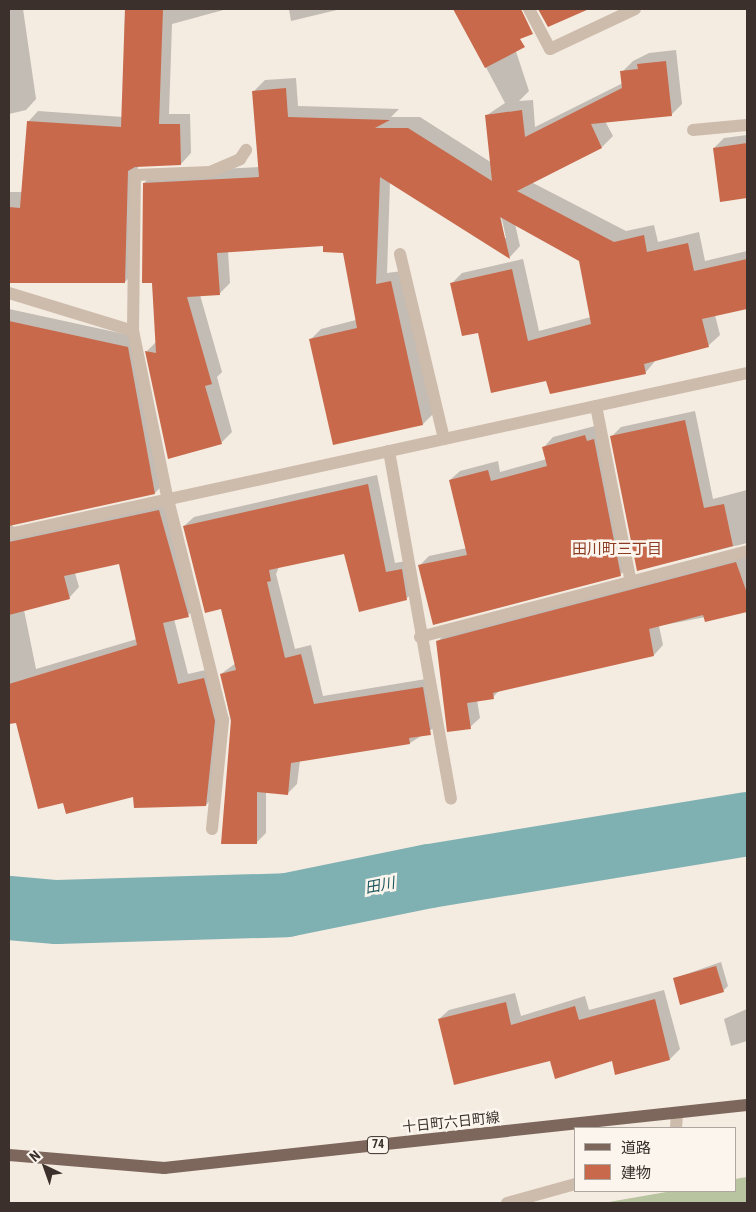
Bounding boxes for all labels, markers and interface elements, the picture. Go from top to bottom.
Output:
district label: 田川町三丁目 [572,541,662,559]
water label: 田川 [364,874,396,898]
street label: 十日町六日町線 [401,1109,501,1135]
legend [574,1127,736,1192]
road number: 74 [367,1136,389,1154]
text: 道路 [621,1139,651,1157]
north arrow [20,1142,70,1192]
text: N [26,1147,43,1165]
text: 建物 [621,1164,651,1182]

